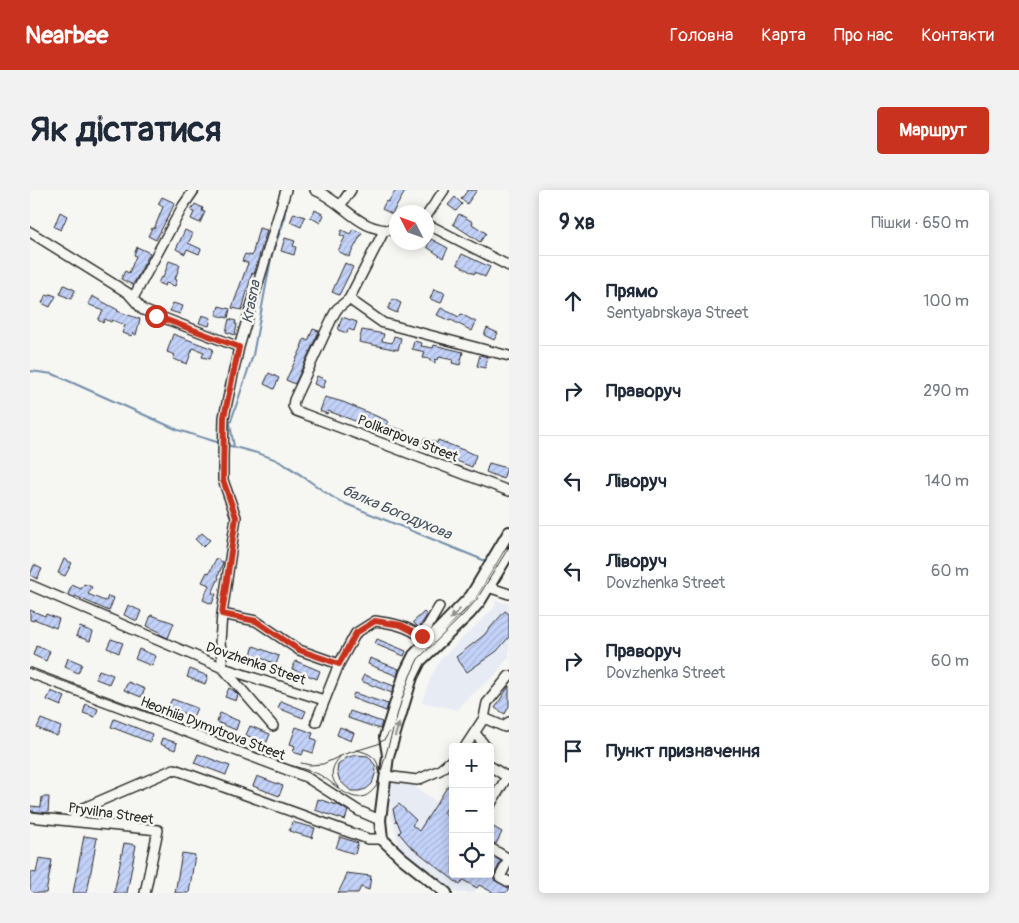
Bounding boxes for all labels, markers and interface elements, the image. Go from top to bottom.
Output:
text: Nearbee [25,21,108,50]
text: Головна [670,24,733,47]
text: Карта [761,24,806,47]
text: Про нас [834,24,893,47]
text: Контакти [921,24,994,47]
button: Маршрут [877,107,989,154]
text: Як дістатися [30,108,221,152]
north arrow [389,205,434,250]
text: 9 хв [559,209,595,236]
text: Пішки · 650 m [871,213,969,233]
water label: Krasna [238,278,265,325]
text: Прямо [606,279,658,303]
icon: ahead [559,287,587,315]
text: 100 m [923,291,969,311]
text: Sentyabrskaya Street [606,303,748,323]
route start [145,305,168,328]
icon: right [559,377,587,405]
text: Праворуч [606,379,681,403]
text: 290 m [923,381,969,401]
street label: Polikarpova Street [355,411,461,466]
icon: left [559,467,587,495]
text: Ліворуч [606,469,667,493]
text: 140 m [925,471,969,491]
water label: балка Богодухова [339,481,455,544]
text: Ліворуч [606,549,667,573]
icon: left [559,557,587,585]
text: 60 m [931,561,969,581]
text: Dovzhenka Street [606,573,725,593]
one-way arrow [449,608,461,620]
route end [411,625,434,648]
street label: Dovzhenka Street [204,638,308,689]
text: Праворуч [606,639,681,663]
icon: right [559,647,587,675]
text: 60 m [931,651,969,671]
text: Dovzhenka Street [606,663,725,683]
street label: Heorhiia Dymytrova Street [138,693,288,764]
one-way arrow [393,723,401,738]
icon: arrive [559,737,587,765]
text: Пункт призначення [606,739,760,763]
map controls [449,743,494,878]
button: + [449,743,494,788]
button: − [449,788,494,833]
street label: Pryvilna Street [67,799,155,828]
button: locate [449,833,494,878]

